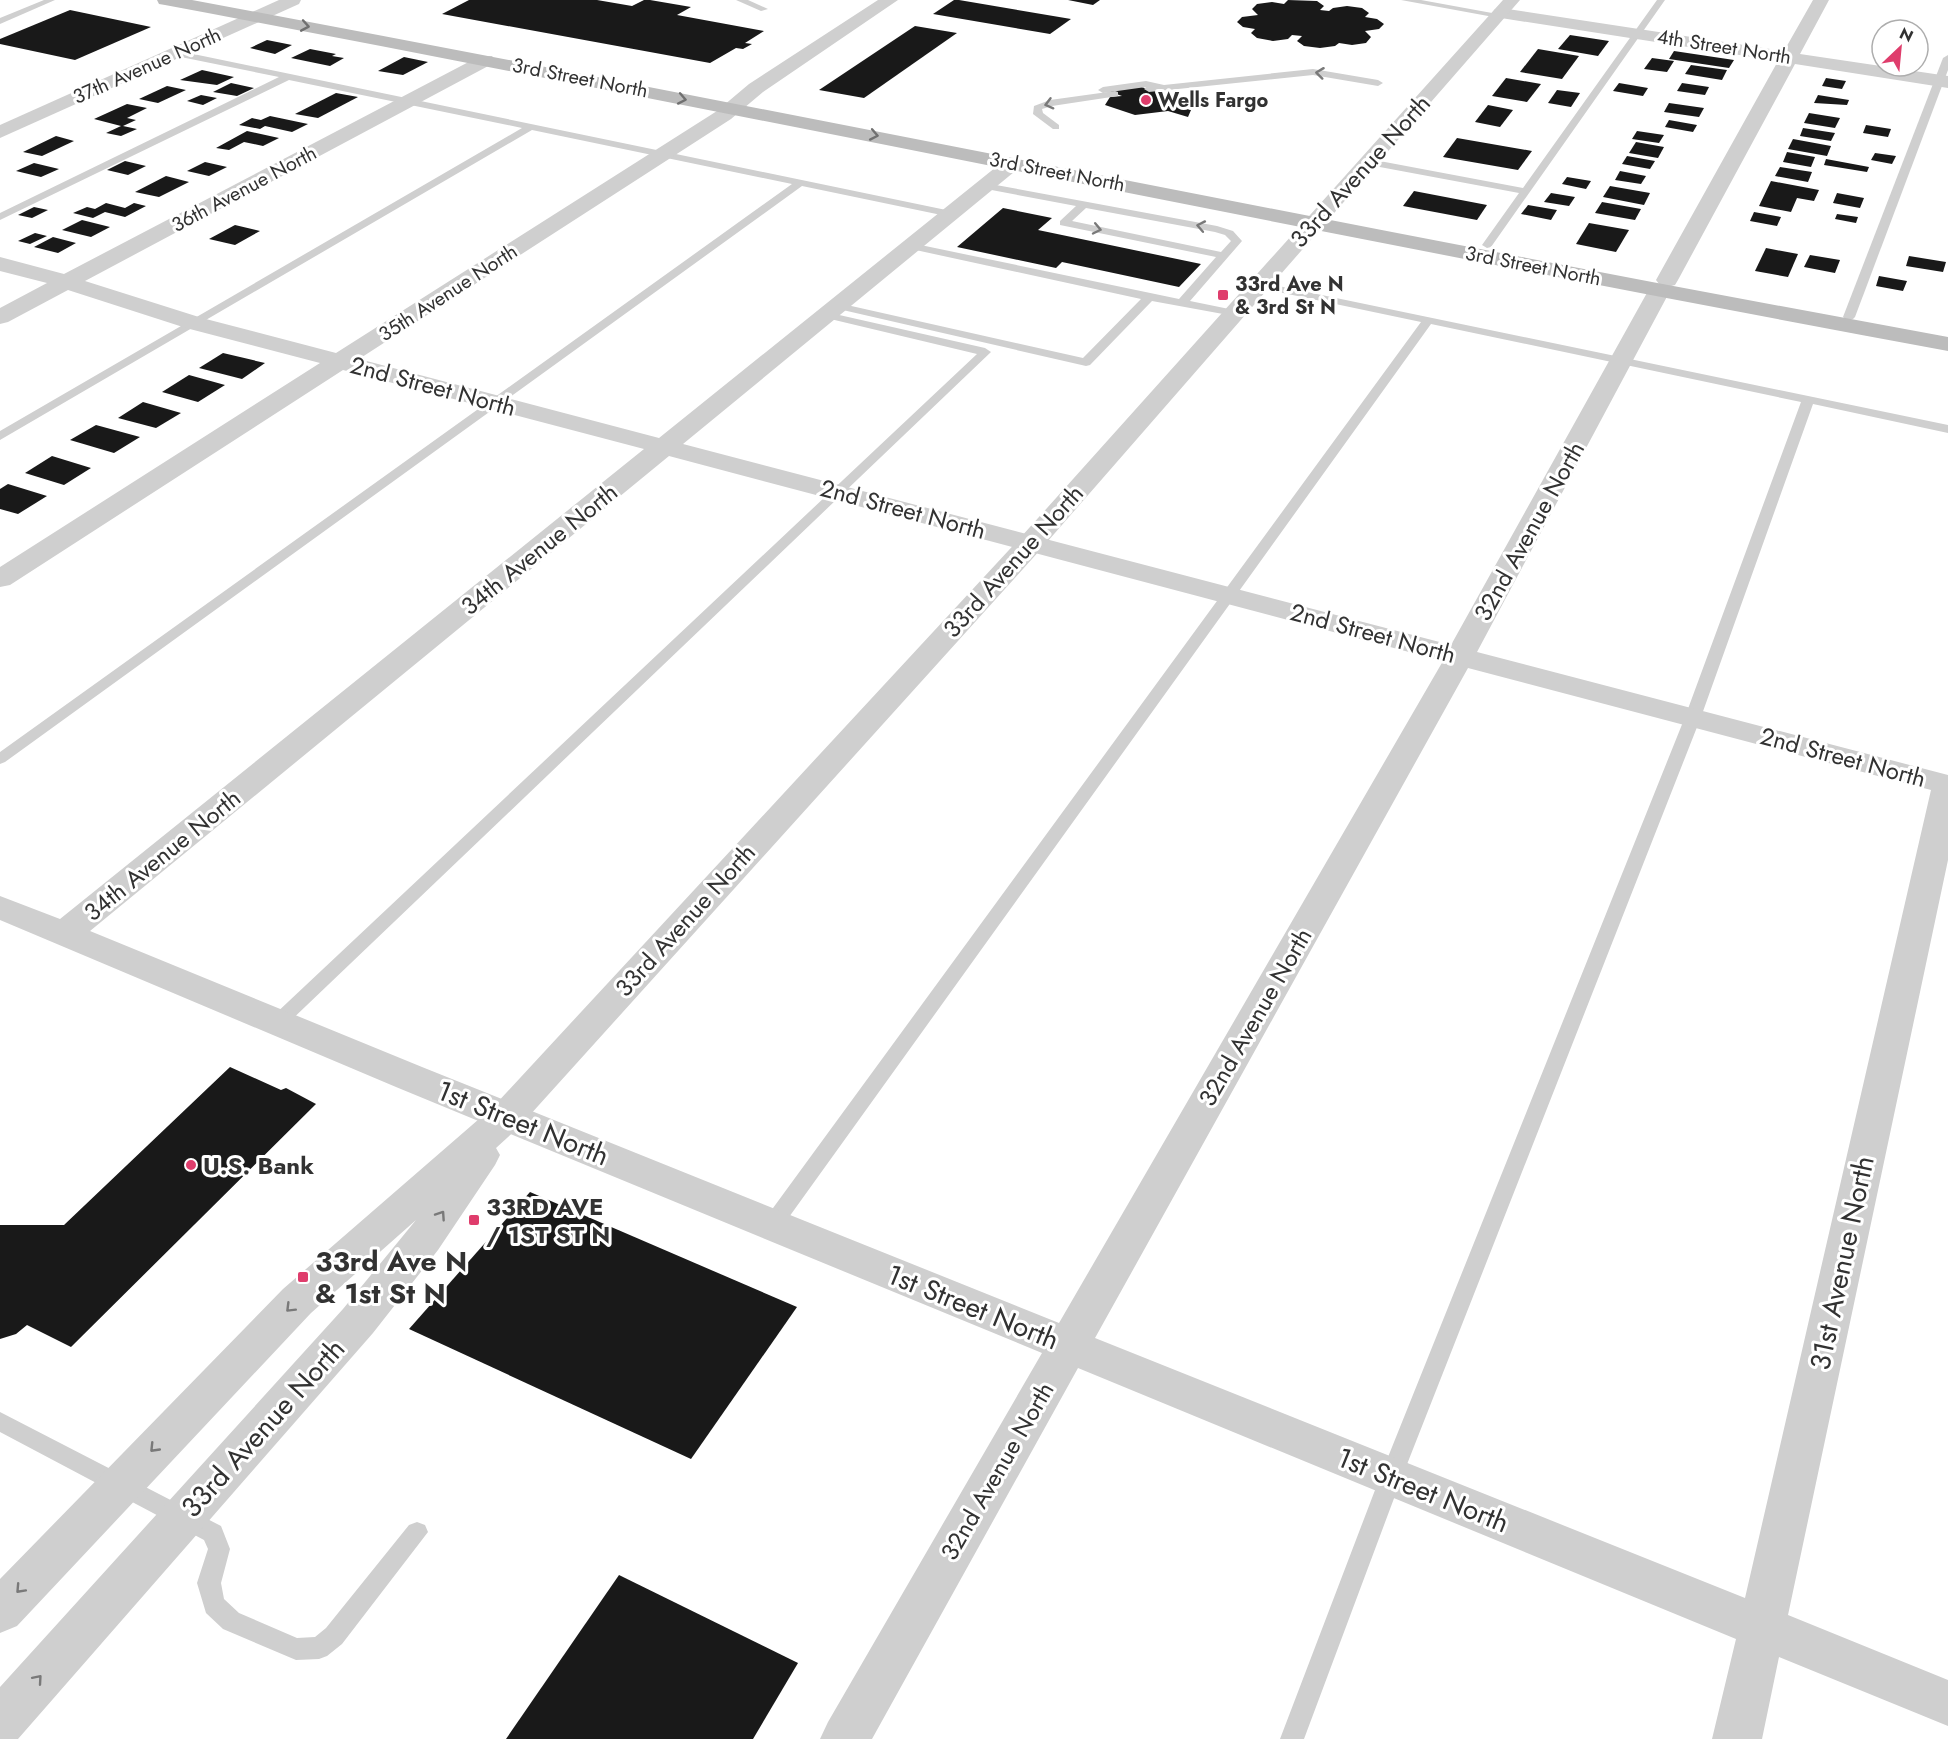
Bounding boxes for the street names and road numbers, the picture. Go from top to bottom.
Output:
street label: 37th Avenue North [68,20,226,112]
street label: 4th Street North [1655,22,1793,72]
street label: 3rd Street North [510,51,650,105]
street label: 33rd Avenue North [1282,87,1438,255]
street label: 36th Avenue North [166,138,322,240]
street label: 3rd Street North [987,145,1127,199]
street label: 35th Avenue North [373,237,523,349]
street label: 3rd Street North [1463,239,1603,293]
street label: 2nd Street North [346,347,520,425]
street label: 32nd Avenue North [1465,435,1593,627]
street label: 2nd Street North [816,470,990,548]
street label: 34th Avenue North [453,475,625,623]
street label: 33rd Avenue North [935,477,1091,645]
street label: 2nd Street North [1286,594,1460,672]
street label: 2nd Street North [1756,718,1930,796]
street label: 34th Avenue North [76,781,248,929]
street label: 33rd Avenue North [607,836,763,1004]
street label: 32nd Avenue North [1190,921,1320,1113]
street label: 1st Street North [431,1070,615,1176]
street label: 31st Avenue North [1799,1152,1885,1374]
street label: 1st Street North [881,1254,1065,1360]
street label: 33rd Avenue North [171,1329,355,1527]
street label: 32nd Avenue North [932,1375,1062,1567]
street label: 1st Street North [1331,1437,1515,1543]

